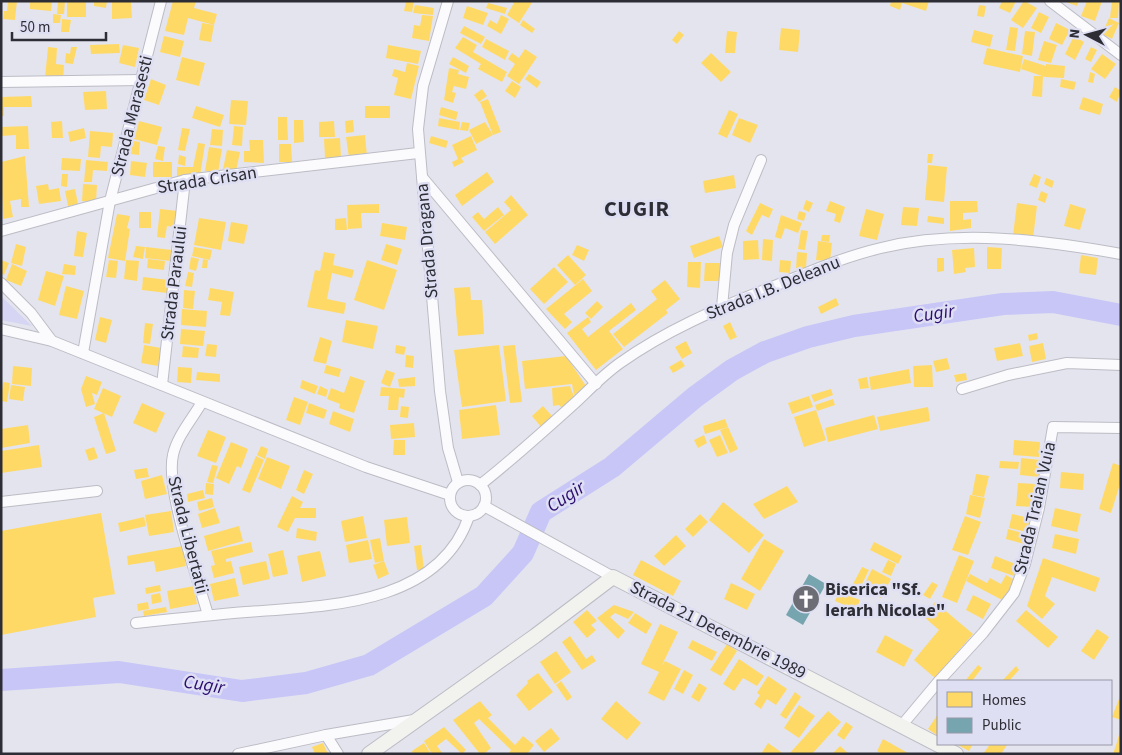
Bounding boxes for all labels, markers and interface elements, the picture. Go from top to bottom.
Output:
scale bar [12,10,106,42]
north arrow [1062,10,1112,60]
text: 50 m [20,17,50,38]
text: N [1065,28,1085,39]
street label: Strada Marasesti [105,53,159,179]
street label: Strada Crisan [156,160,258,200]
street label: Strada Dragana [410,182,444,300]
district label: CUGIR [604,193,670,225]
street label: Strada Paraului [155,224,193,342]
street label: Strada I.B. Deleanu [702,250,844,326]
water label: Cugir [912,298,958,330]
street label: Strada Traian Vuia [1008,439,1062,577]
street label: Strada Libertatii [161,473,215,597]
water label: Cugir [541,474,592,520]
street label: Strada 21 Decembrie 1989 [625,575,811,685]
place label: Biserica "Sf. Ierarh Nicolae" [825,577,945,623]
church icon: Biserica "Sf. Ierarh Nicolae" [791,584,821,614]
water label: Cugir [182,668,228,702]
legend [937,680,1112,745]
text: Homes [982,690,1026,711]
text: Public [982,715,1021,736]

